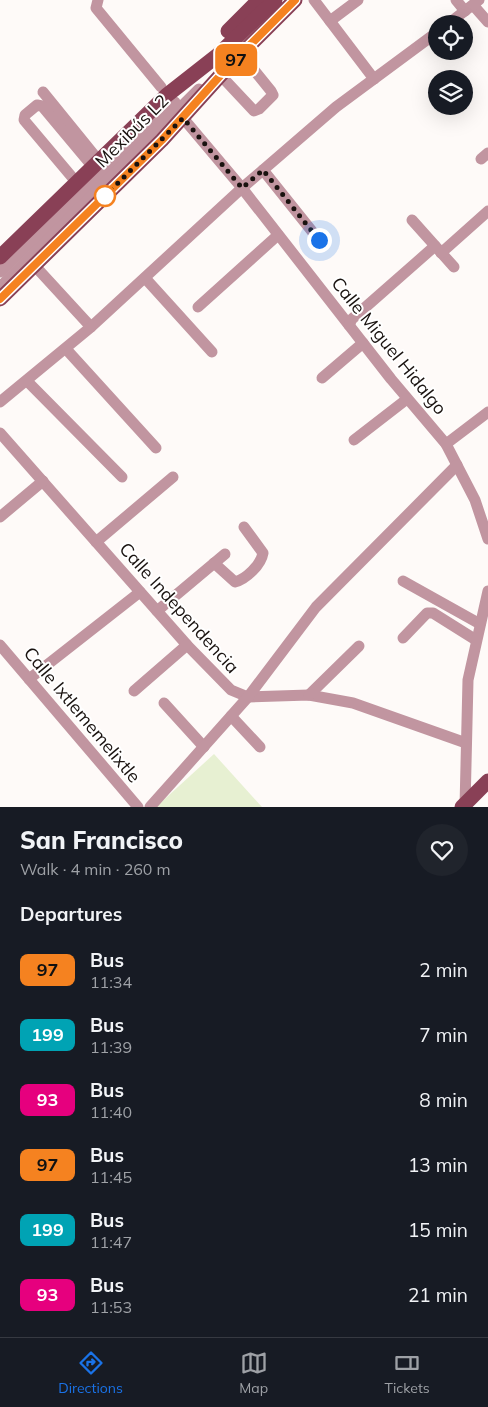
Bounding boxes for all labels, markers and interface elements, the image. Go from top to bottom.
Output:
map controls [428,15,473,115]
button: locate [428,15,473,60]
line badge: 97 [214,44,258,76]
text: 97 [225,48,247,71]
button: layers [428,70,473,115]
street label: Mexibús L2 [90,89,173,172]
unlabelled marker [94,185,116,207]
your location [307,228,332,253]
street label: Calle Miguel Hidalgo [327,272,452,419]
street label: Calle Independencia [115,538,244,678]
street label: Calle Ixtlememelixtle [19,642,146,787]
button: heart [416,824,468,876]
text: San Francisco [20,825,183,855]
text: Walk · 4 min · 260 m [20,859,171,879]
text: Departures [20,902,122,926]
text: Bus [90,948,124,972]
text: 97 [37,958,58,981]
text: 2 min [419,958,468,982]
text: 11:34 [90,972,132,992]
text: Bus [90,1013,124,1037]
text: 199 [31,1023,64,1046]
text: 7 min [419,1023,468,1047]
text: 11:39 [90,1037,132,1057]
text: Bus [90,1078,124,1102]
text: 93 [37,1088,58,1111]
text: 8 min [419,1088,468,1112]
text: 11:40 [90,1102,132,1122]
text: Bus [90,1143,124,1167]
text: 97 [37,1153,58,1176]
text: 13 min [408,1153,468,1177]
text: 11:45 [90,1167,132,1187]
text: Bus [90,1208,124,1232]
text: 199 [31,1218,64,1241]
text: 15 min [408,1218,468,1242]
text: 11:47 [90,1232,132,1252]
text: Bus [90,1273,124,1297]
text: 93 [37,1283,58,1306]
text: 21 min [408,1283,468,1307]
text: 11:53 [90,1297,132,1317]
tab: Directions [58,1349,123,1397]
tab: Map [239,1349,268,1397]
tab: Tickets [385,1349,430,1397]

